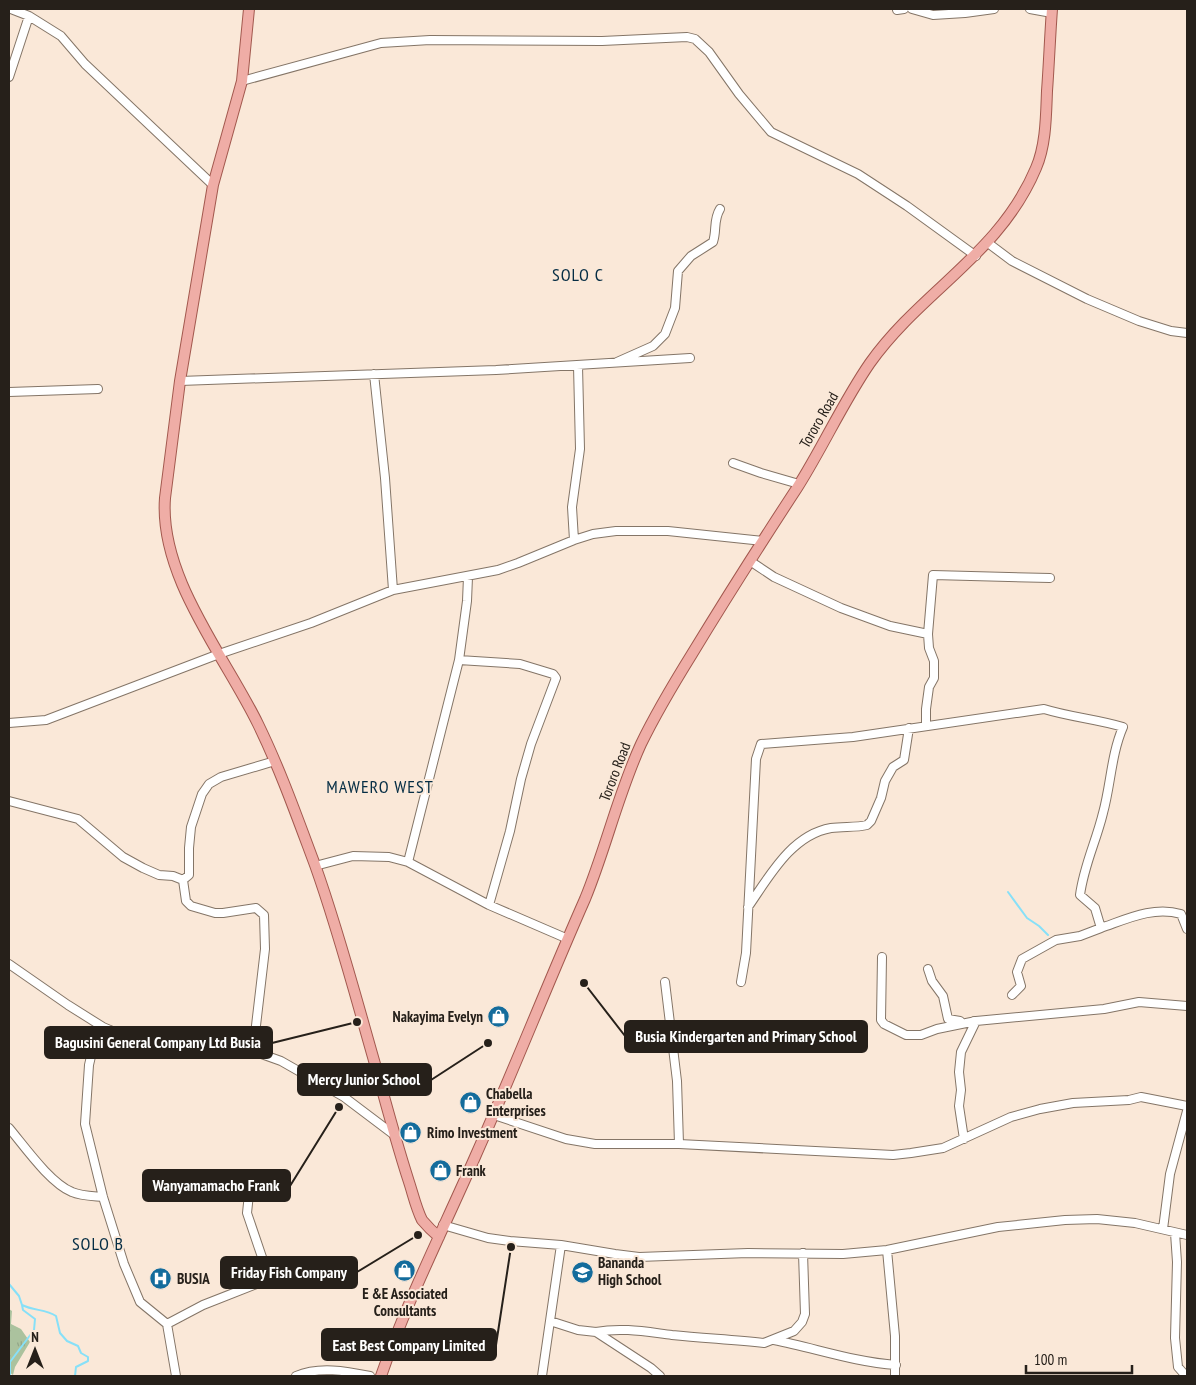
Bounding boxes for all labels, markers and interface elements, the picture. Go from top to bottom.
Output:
district label: SOLO C [552,263,604,286]
street label: Tororo Road [795,388,842,451]
street label: Tororo Road [595,740,634,804]
district label: MAWERO WEST [326,775,434,798]
shop icon: Nakayima Evelyn [487,1005,511,1029]
place label: Nakayima Evelyn [393,1007,483,1026]
callout: Busia Kindergarten and Primary School [625,1021,867,1052]
text: Busia Kindergarten and Primary School [635,1026,857,1046]
callout: Bagusini General Company Ltd Busia [45,1027,272,1058]
text: Bagusini General Company Ltd Busia [55,1032,261,1052]
callout: Mercy Junior School [298,1064,431,1095]
text: Mercy Junior School [308,1069,420,1089]
place label: Chabella Enterprises [486,1084,546,1120]
shop icon: Chabella Enterprises [458,1091,482,1115]
shop icon: Rimo Investment [399,1121,423,1145]
place label: Rimo Investment [427,1123,518,1142]
shop icon: Frank [428,1159,452,1183]
place label: Frank [456,1161,487,1180]
callout: Wanyamamacho Frank [143,1170,290,1201]
text: Wanyamamacho Frank [151,1175,280,1195]
district label: SOLO B [72,1232,124,1255]
place label: Bananda High School [598,1253,662,1289]
callout: Friday Fish Company [221,1257,357,1288]
shop icon: E &E Associated Consultants [393,1259,417,1283]
school or university icon: Bananda High School [570,1260,594,1284]
text: Friday Fish Company [231,1262,348,1282]
hospital icon: BUSIA [149,1267,173,1291]
place label: BUSIA [177,1269,210,1288]
place label: E &E Associated Consultants [362,1284,448,1320]
north arrow [10,1325,60,1375]
text: N [31,1328,39,1346]
callout: East Best Company Limited [322,1329,496,1360]
text: East Best Company Limited [333,1335,486,1355]
scale bar [1026,1342,1132,1374]
text: 100 m [1034,1350,1067,1369]

